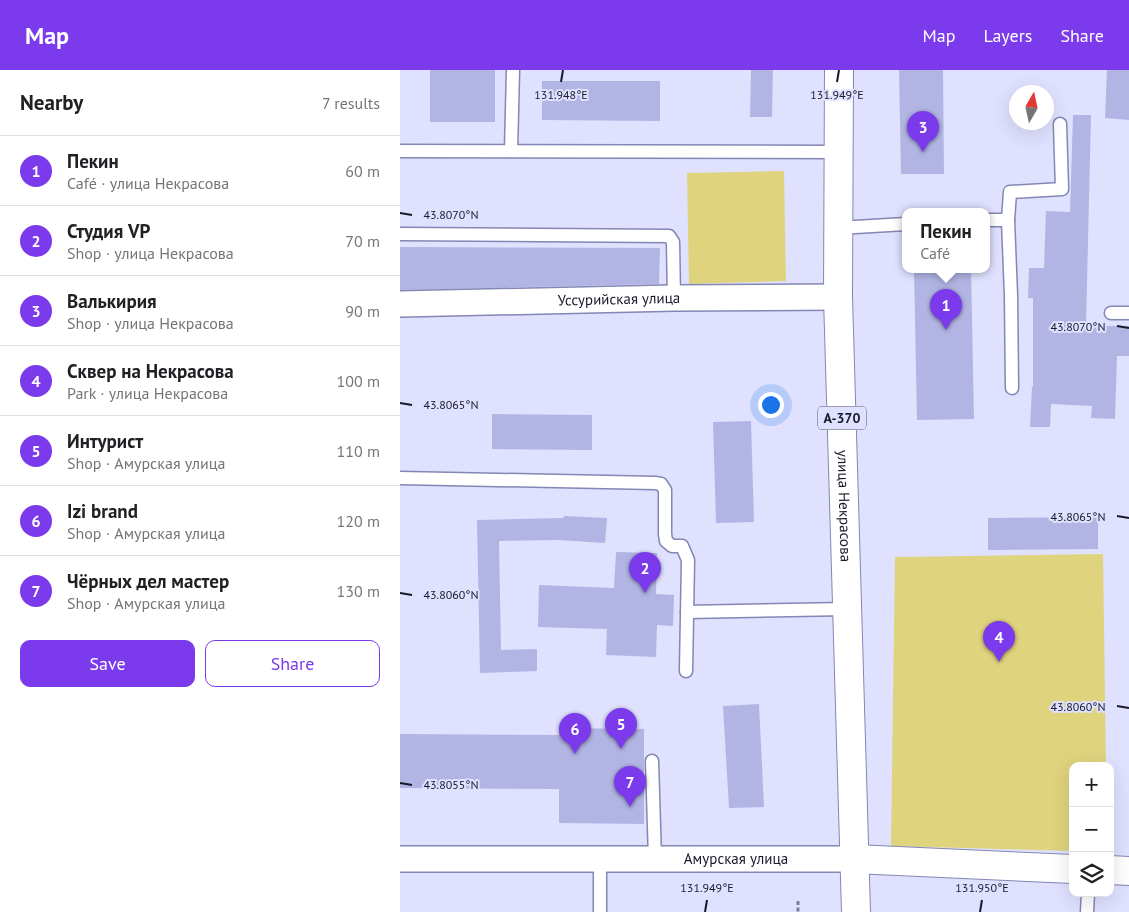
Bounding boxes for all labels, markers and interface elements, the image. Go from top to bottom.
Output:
text: Map [25,20,69,51]
text: Map [923,24,955,47]
text: Layers [983,24,1032,47]
text: Share [1060,24,1104,47]
north arrow [1009,85,1054,130]
text: 131.948°E [534,87,588,102]
text: 131.949°E [810,87,864,102]
text: Nearby [20,89,83,116]
text: 7 results [322,93,380,113]
pin: 3 [907,111,939,152]
text: Пекин [67,149,119,173]
text: 1 [31,161,41,181]
text: 60 m [345,161,380,181]
text: Café · улица Некрасова [67,173,229,193]
text: 43.8070°N [424,207,478,222]
popup [902,208,990,273]
text: Студия VP [67,219,150,243]
text: Пекин [920,219,972,243]
text: 2 [31,231,41,251]
text: 70 m [345,231,380,251]
text: Shop · улица Некрасова [67,243,234,263]
text: Café [920,243,950,263]
street label: Уссурийская улица [557,288,680,310]
text: Валькирия [67,289,157,313]
pin: 1 [930,289,962,330]
text: 3 [31,301,41,321]
text: 90 m [345,301,380,321]
text: Shop · улица Некрасова [67,313,234,333]
text: 43.8070°N [1051,319,1105,334]
text: Сквер на Некрасова [67,359,234,383]
text: 4 [31,371,41,391]
text: 100 m [337,371,380,391]
text: Park · улица Некрасова [67,383,228,403]
your location [758,392,784,418]
text: 43.8065°N [424,397,478,412]
road number: А-370 [818,406,866,429]
text: Интурист [67,429,143,453]
text: 5 [31,441,41,461]
text: 110 m [337,441,380,461]
street label: улица Некрасова [833,450,856,562]
text: Shop · Амурская улица [67,453,225,473]
text: Izi brand [67,499,138,523]
text: 43.8065°N [1051,509,1105,524]
text: 6 [31,511,41,531]
text: 120 m [337,511,380,531]
text: Shop · Амурская улица [67,523,225,543]
pin: 2 [629,552,661,593]
text: Чёрных дел мастер [67,569,229,593]
text: 7 [31,581,41,601]
text: 130 m [337,581,380,601]
text: 43.8060°N [424,587,478,602]
text: Shop · Амурская улица [67,593,225,613]
pin: 4 [983,621,1015,662]
button: Save [20,640,195,687]
button: Share [205,640,380,687]
text: 43.8060°N [1051,699,1105,714]
pin: 5 [605,708,637,749]
pin: 6 [559,713,591,754]
map controls [1069,762,1114,897]
button: + [1069,762,1114,807]
pin: 7 [614,766,646,807]
text: 43.8055°N [424,777,478,792]
button: − [1069,807,1114,852]
street label: Амурская улица [684,849,788,868]
button: layers [1069,852,1114,897]
text: 131.949°E [680,880,734,895]
text: 131.950°E [955,880,1009,895]

